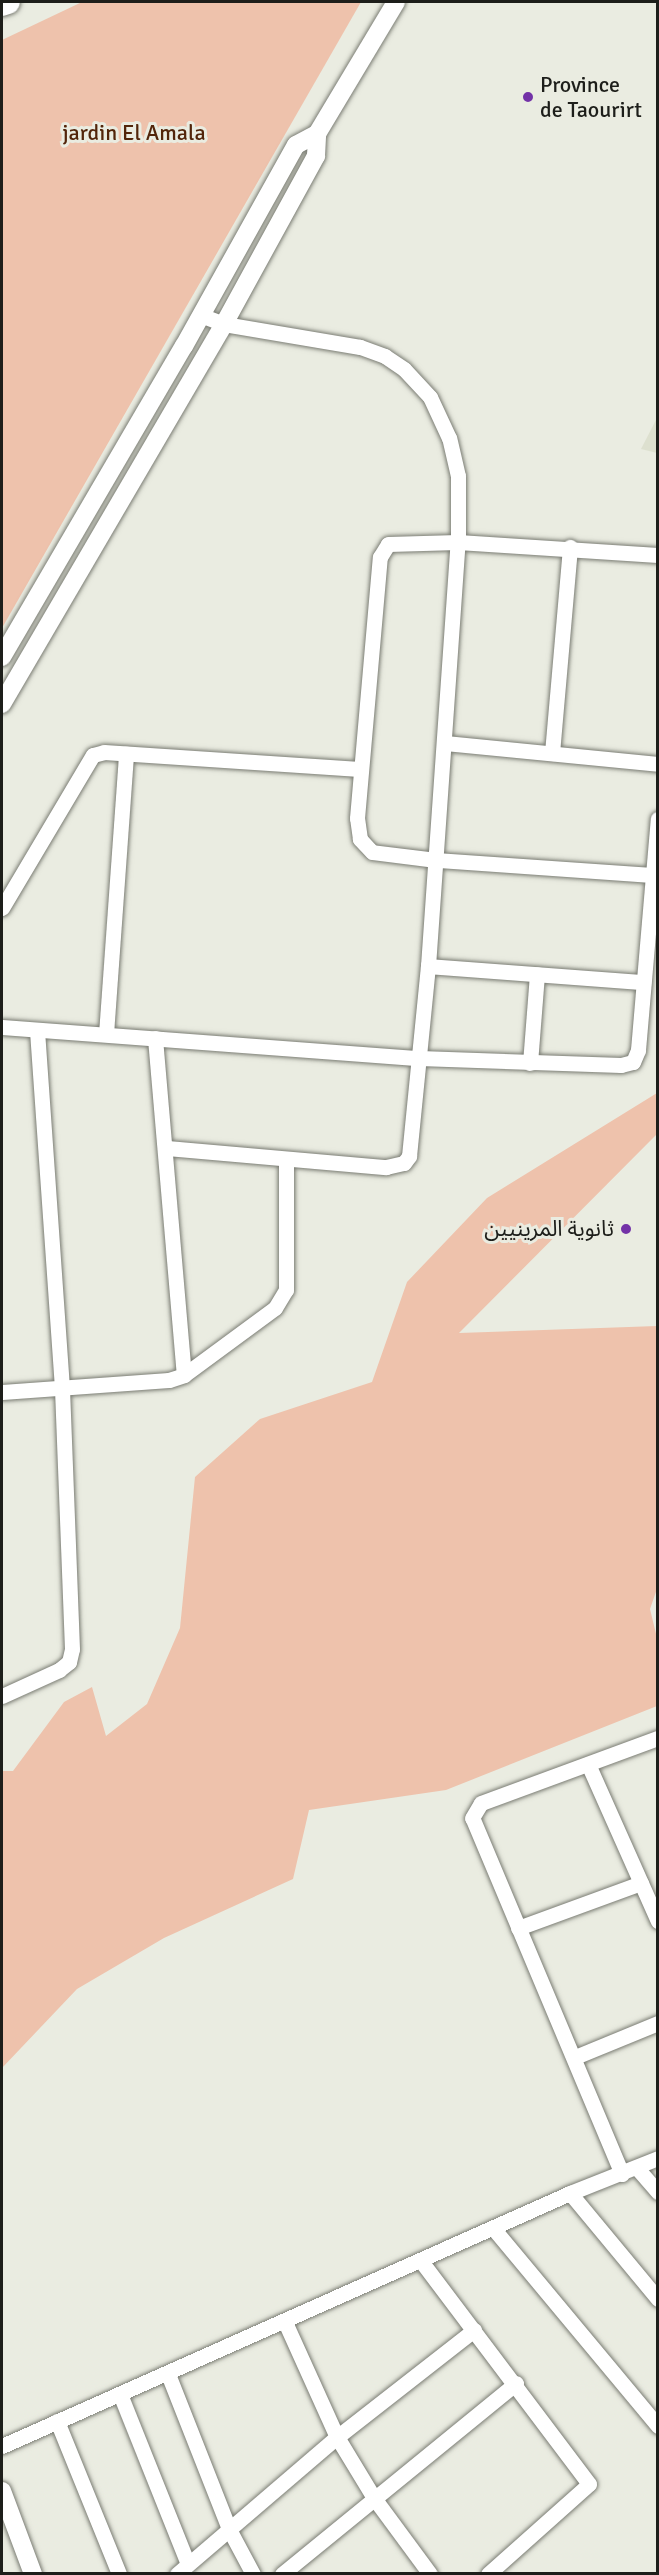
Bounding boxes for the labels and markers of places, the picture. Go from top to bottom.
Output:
place label: Province de Taourirt [540,71,642,122]
marker: Province de Taourirt [521,90,535,104]
place label: ثانوية المرينيين [484,1216,614,1242]
marker: ثانوية المرينيين [619,1222,633,1236]

